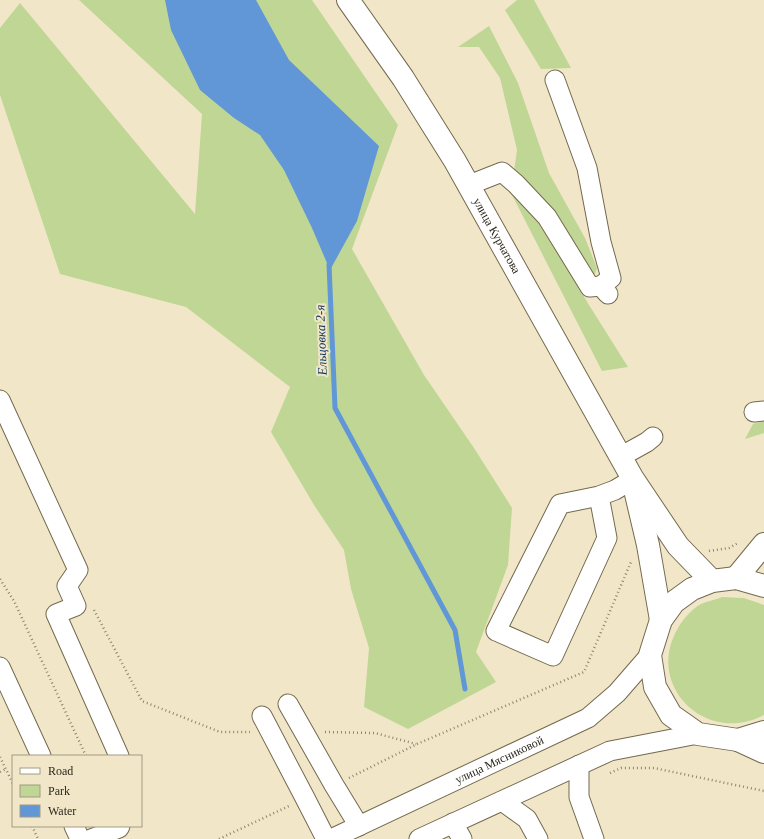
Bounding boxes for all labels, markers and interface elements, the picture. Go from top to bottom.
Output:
street label: улица Курчатова [470,195,524,277]
water label: Ельцовка 2-я [312,304,330,377]
street label: улица Мясниковой [453,733,546,787]
legend [12,755,142,827]
text: Road [48,764,73,778]
text: Park [48,784,70,798]
text: Water [48,804,76,818]

